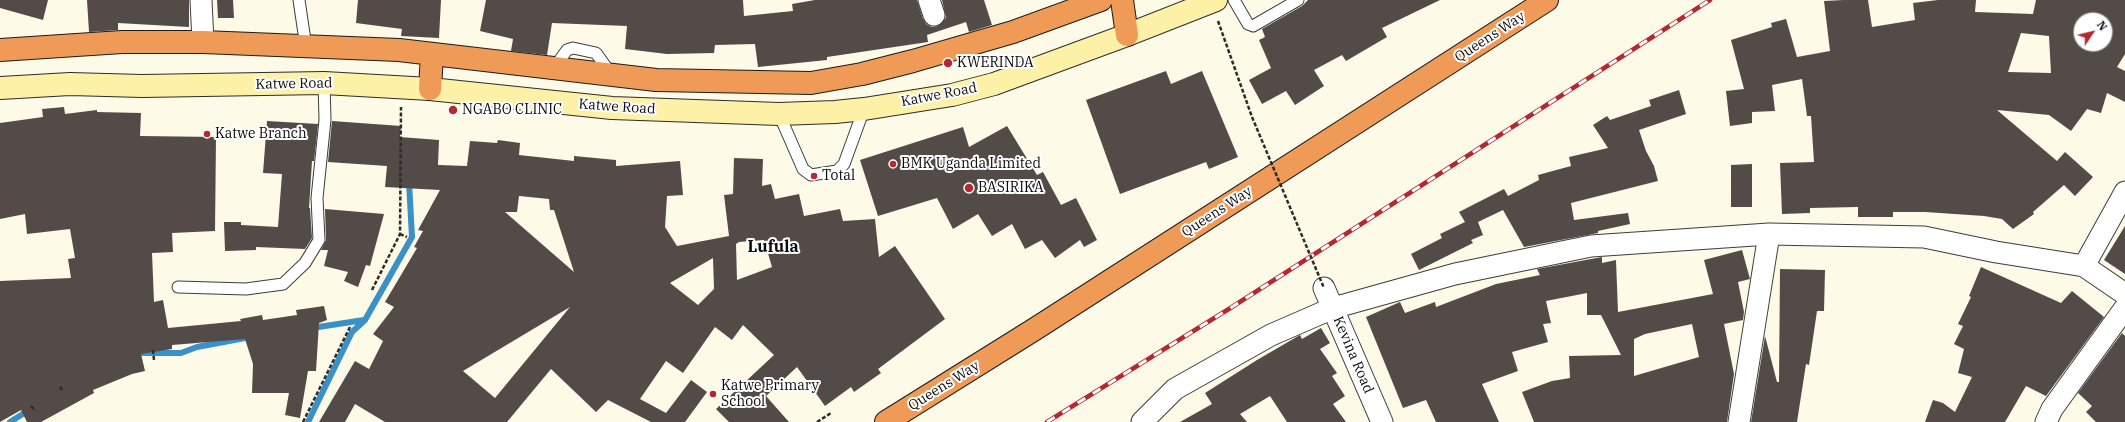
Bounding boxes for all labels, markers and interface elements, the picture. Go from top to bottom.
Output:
street label: Queens Way [1452,8,1528,66]
north arrow [2073,12,2113,52]
text: N [2094,18,2110,33]
place label: KWERINDA [957,55,1034,71]
marker: KWERINDA [942,57,954,69]
street label: Katwe Road [255,75,333,93]
street label: Katwe Road [900,79,978,111]
street label: Katwe Road [578,96,656,118]
place label: NGABO CLINIC [462,102,562,118]
marker: NGABO CLINIC [447,104,459,116]
place label: Katwe Branch [215,126,307,142]
marker: Katwe Branch [202,129,212,139]
place label: BMK Uganda Limited [901,156,1041,172]
marker: BMK Uganda Limited [888,159,898,169]
place label: Total [822,168,855,184]
marker: Total [809,171,819,181]
place label: BASIRIKA [978,180,1044,196]
marker: BASIRIKA [963,182,975,194]
street label: Queens Way [1179,183,1255,241]
district label: Lufula [747,237,799,257]
street label: Kevina Road [1329,314,1377,396]
street label: Queens Way [905,358,983,414]
place label: Katwe Primary School [721,378,819,410]
marker: Katwe Primary School [708,389,718,399]

